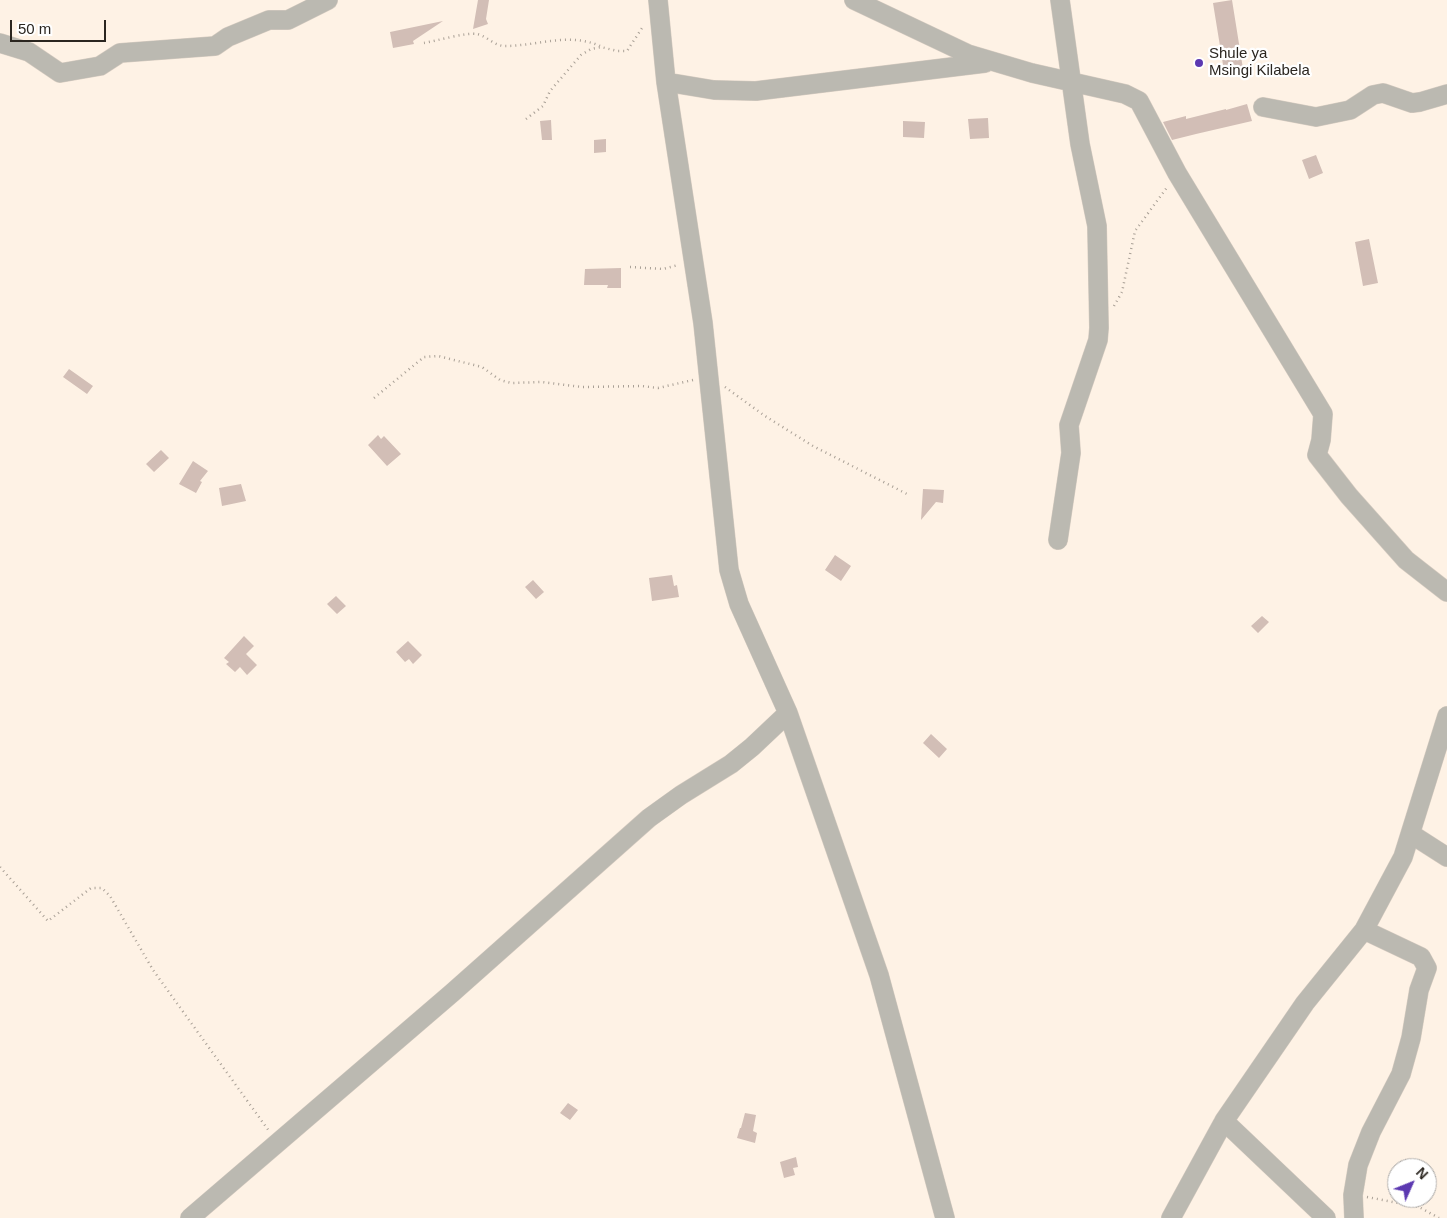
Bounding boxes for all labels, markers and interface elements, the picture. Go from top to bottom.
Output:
scale bar [12,10,109,42]
text: 50 m [18,20,51,37]
place label: Shule ya Msingi Kilabela [1209,45,1310,80]
marker: Shule ya Msingi Kilabela [1193,57,1205,69]
north arrow [1387,1158,1437,1208]
text: N [1413,1164,1431,1182]

